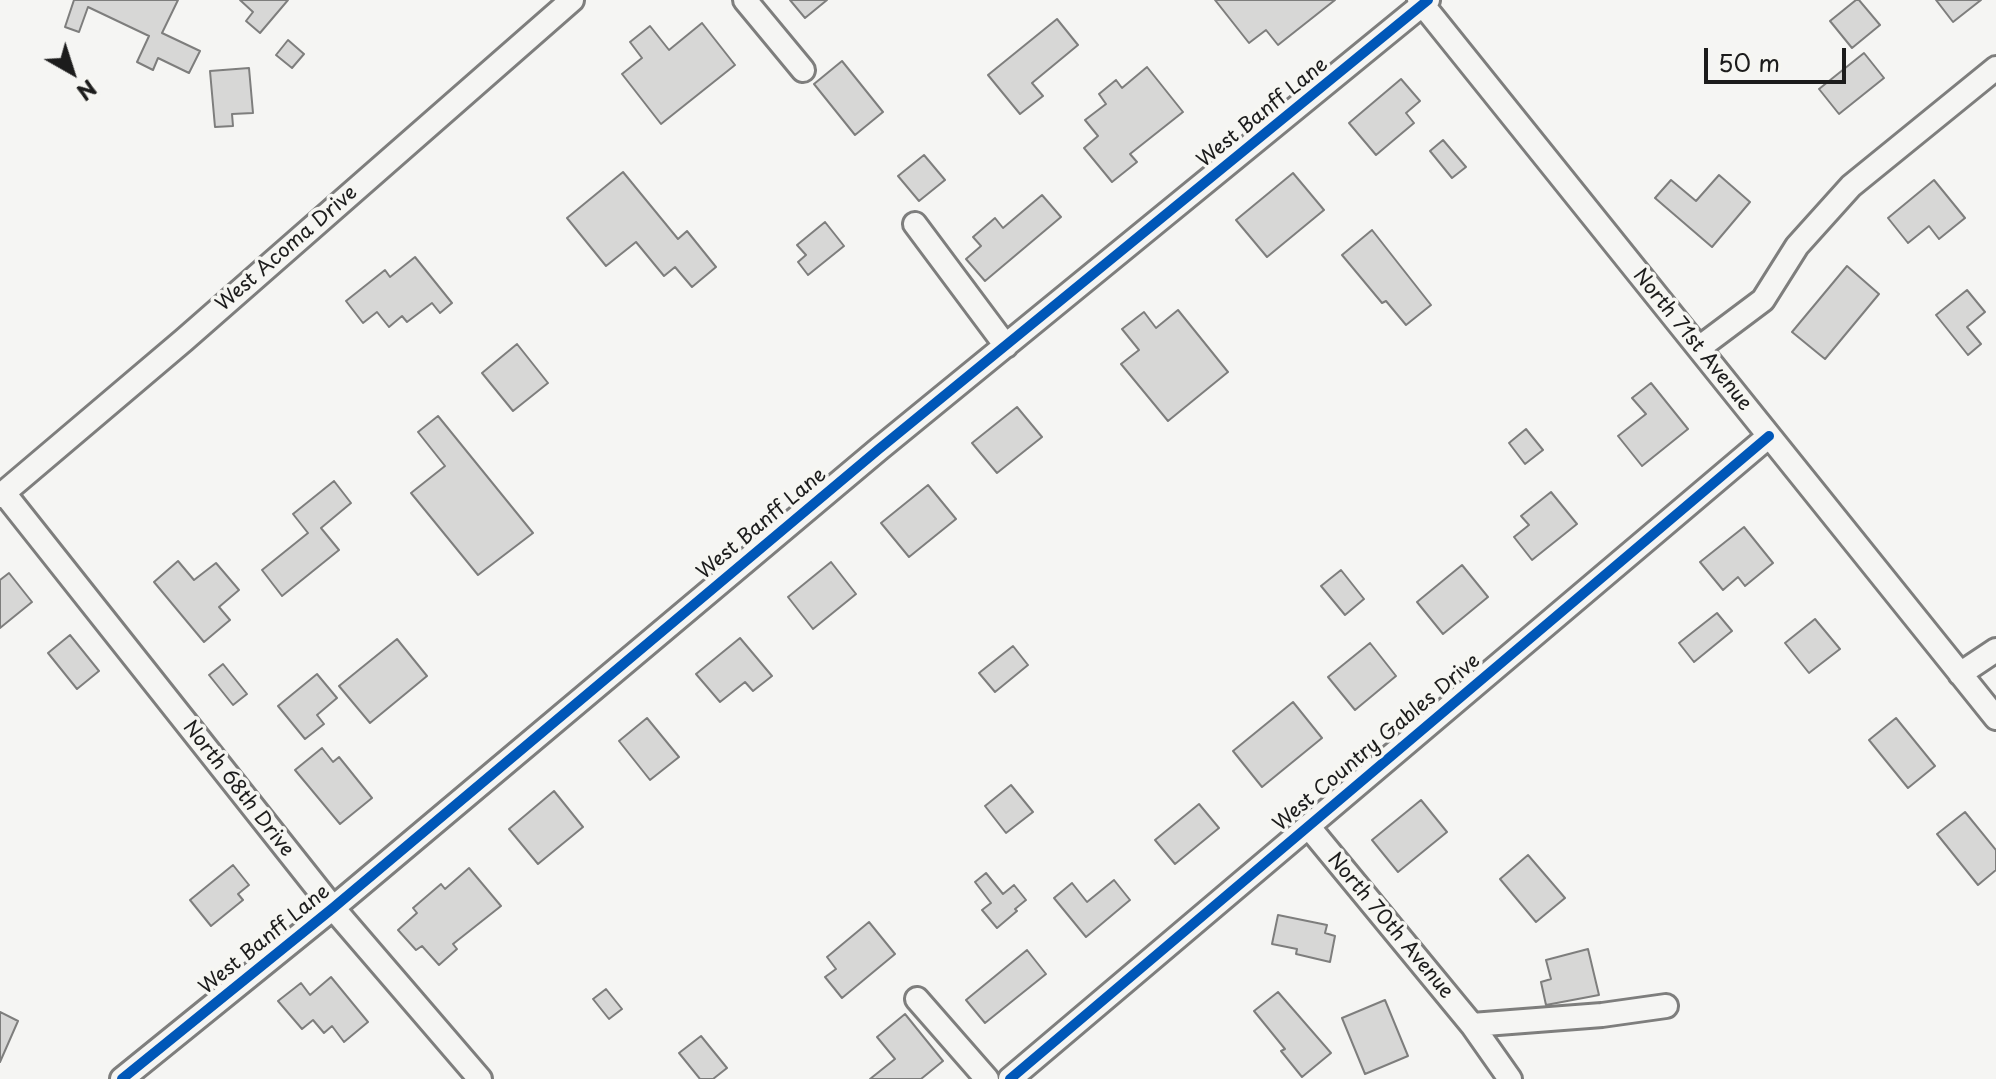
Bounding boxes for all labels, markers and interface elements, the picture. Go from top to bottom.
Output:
north arrow [32,32,112,112]
scale bar [1708,32,1850,82]
text: 50 m [1718,44,1780,80]
street label: West Banff Lane [1193,53,1333,173]
text: N [70,73,105,109]
street label: West Acoma Drive [212,181,362,317]
street label: North 71st Avenue [1627,264,1757,416]
street label: West Banff Lane [693,463,831,585]
street label: West Country Gables Drive [1269,649,1485,837]
street label: North 68th Drive [177,716,299,862]
street label: North 70th Avenue [1322,848,1458,1004]
street label: West Banff Lane [195,880,335,1000]

